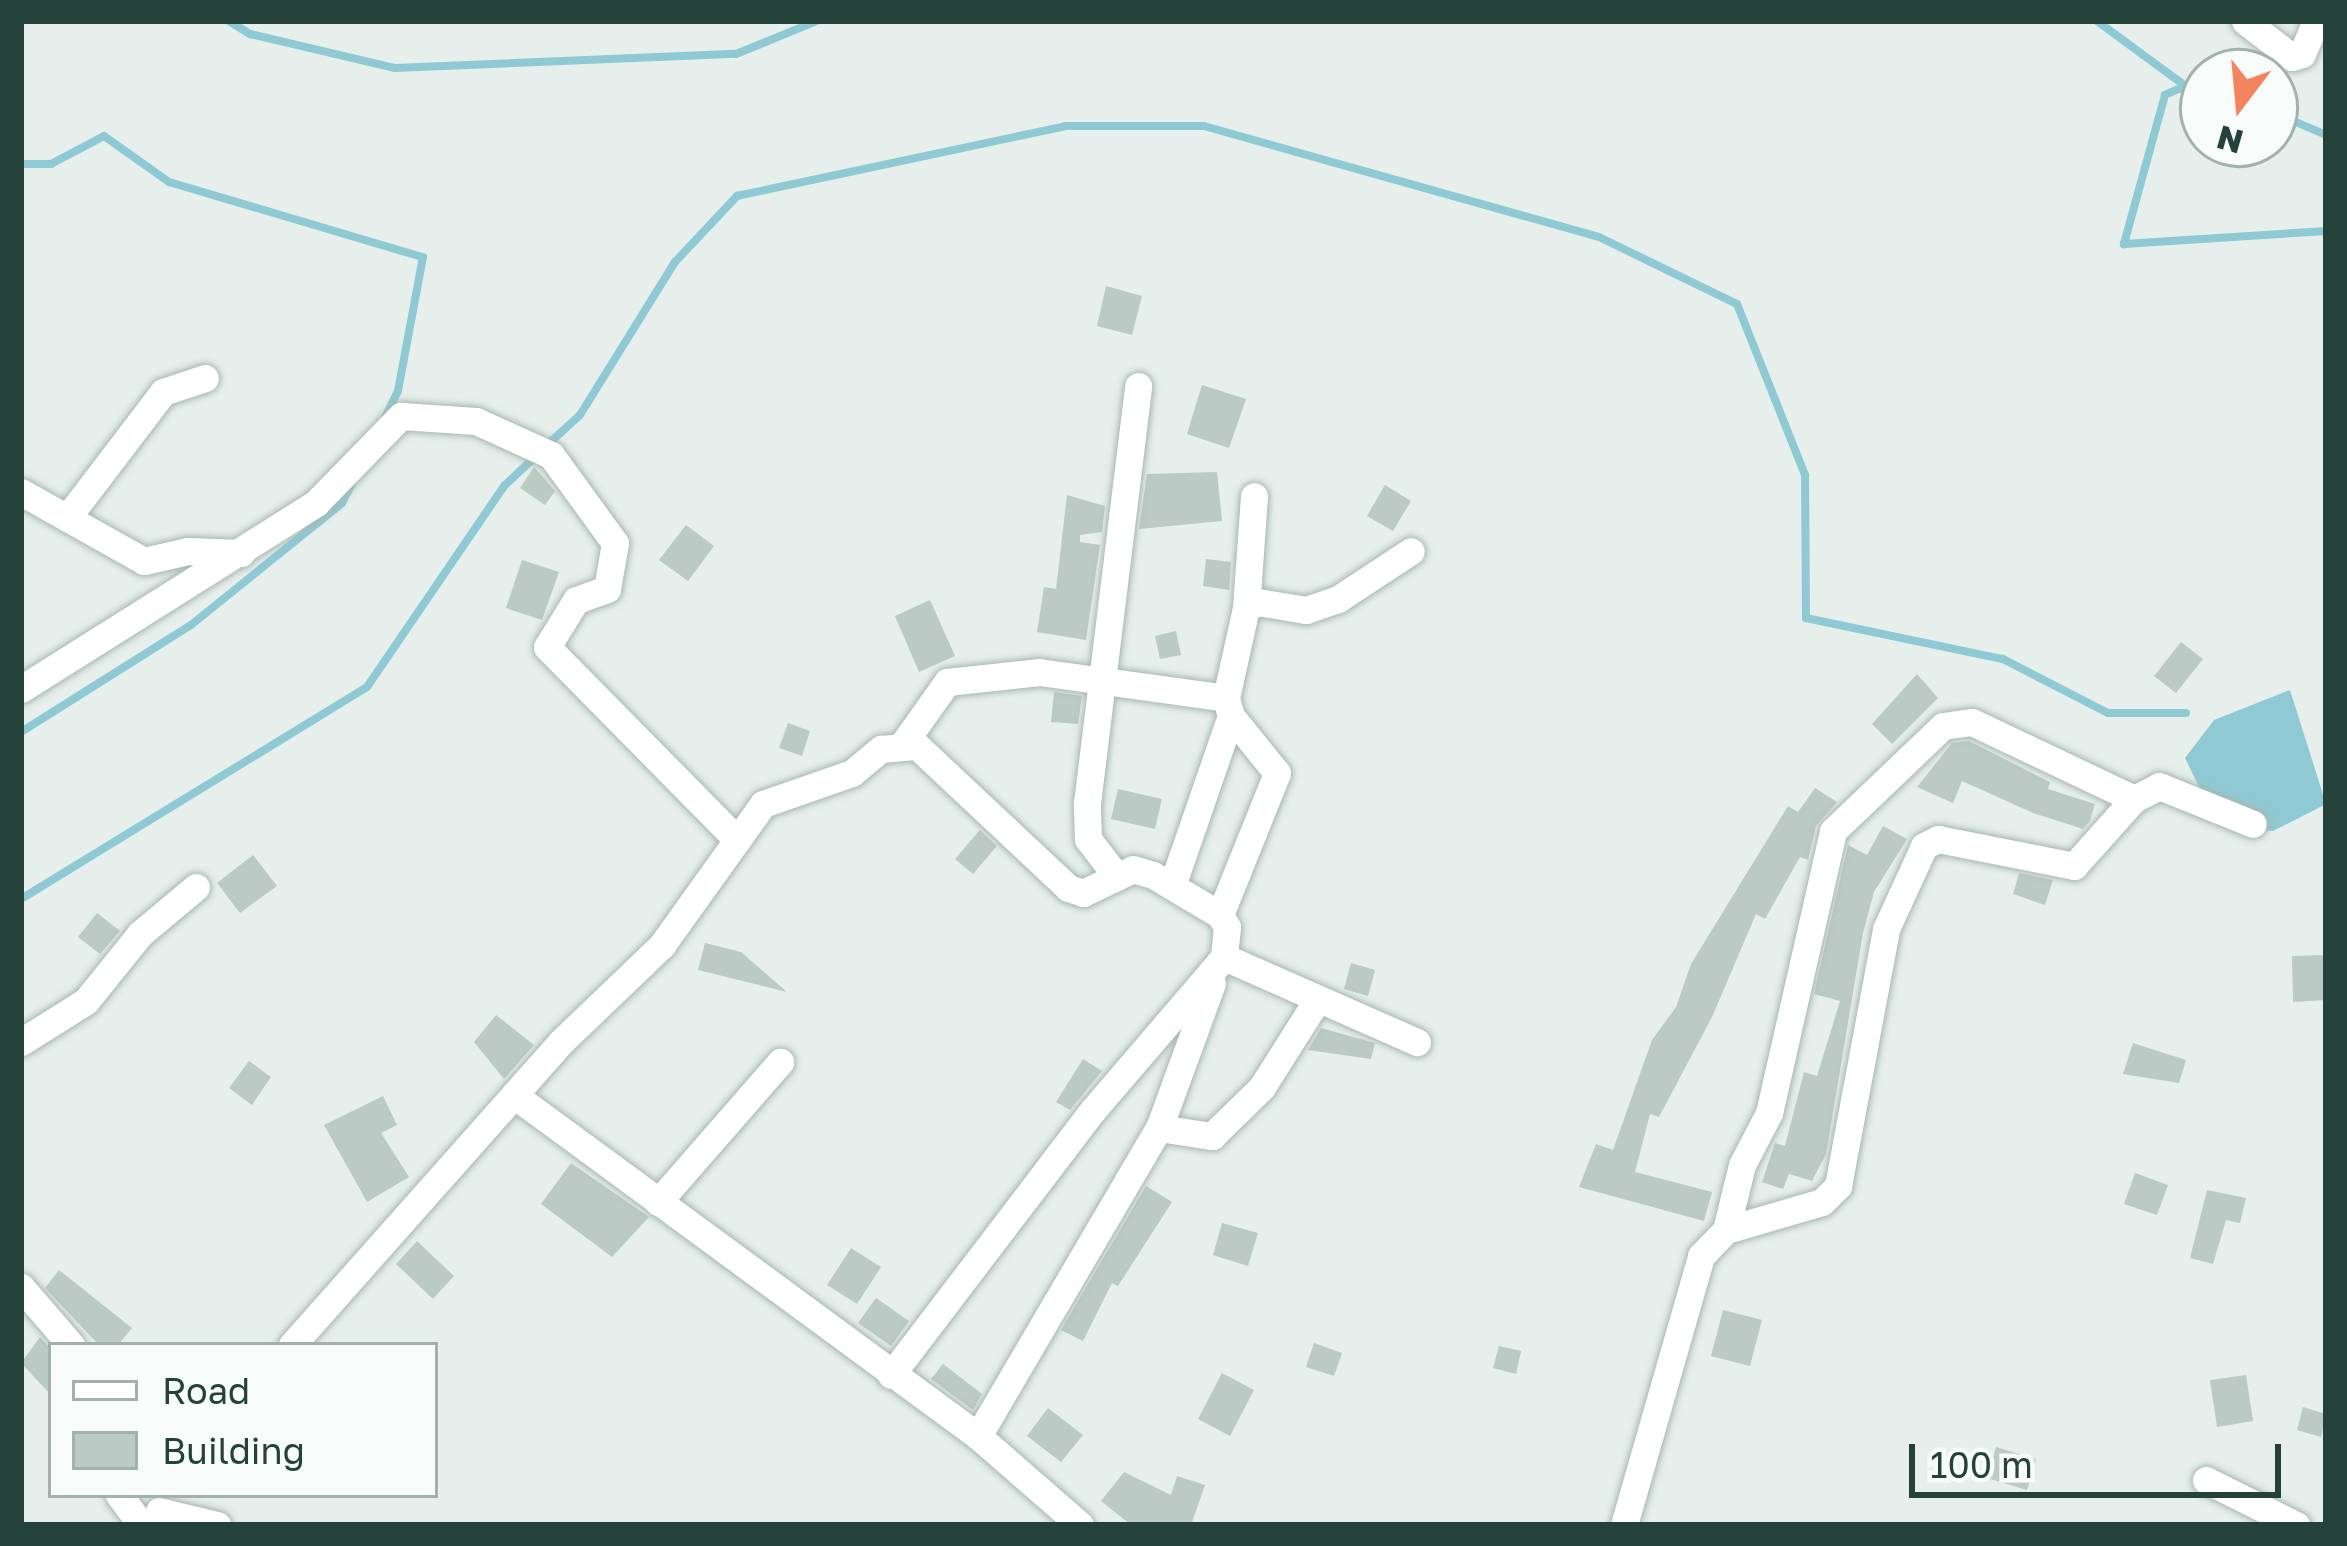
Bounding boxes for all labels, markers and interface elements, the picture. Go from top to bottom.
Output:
north arrow [2179,48,2299,168]
text: N [2212,118,2247,162]
legend [48,1342,438,1498]
text: Road [162,1369,250,1412]
scale bar [1915,1420,2287,1494]
text: Building [162,1429,305,1472]
text: 100 m [1930,1443,2033,1486]

